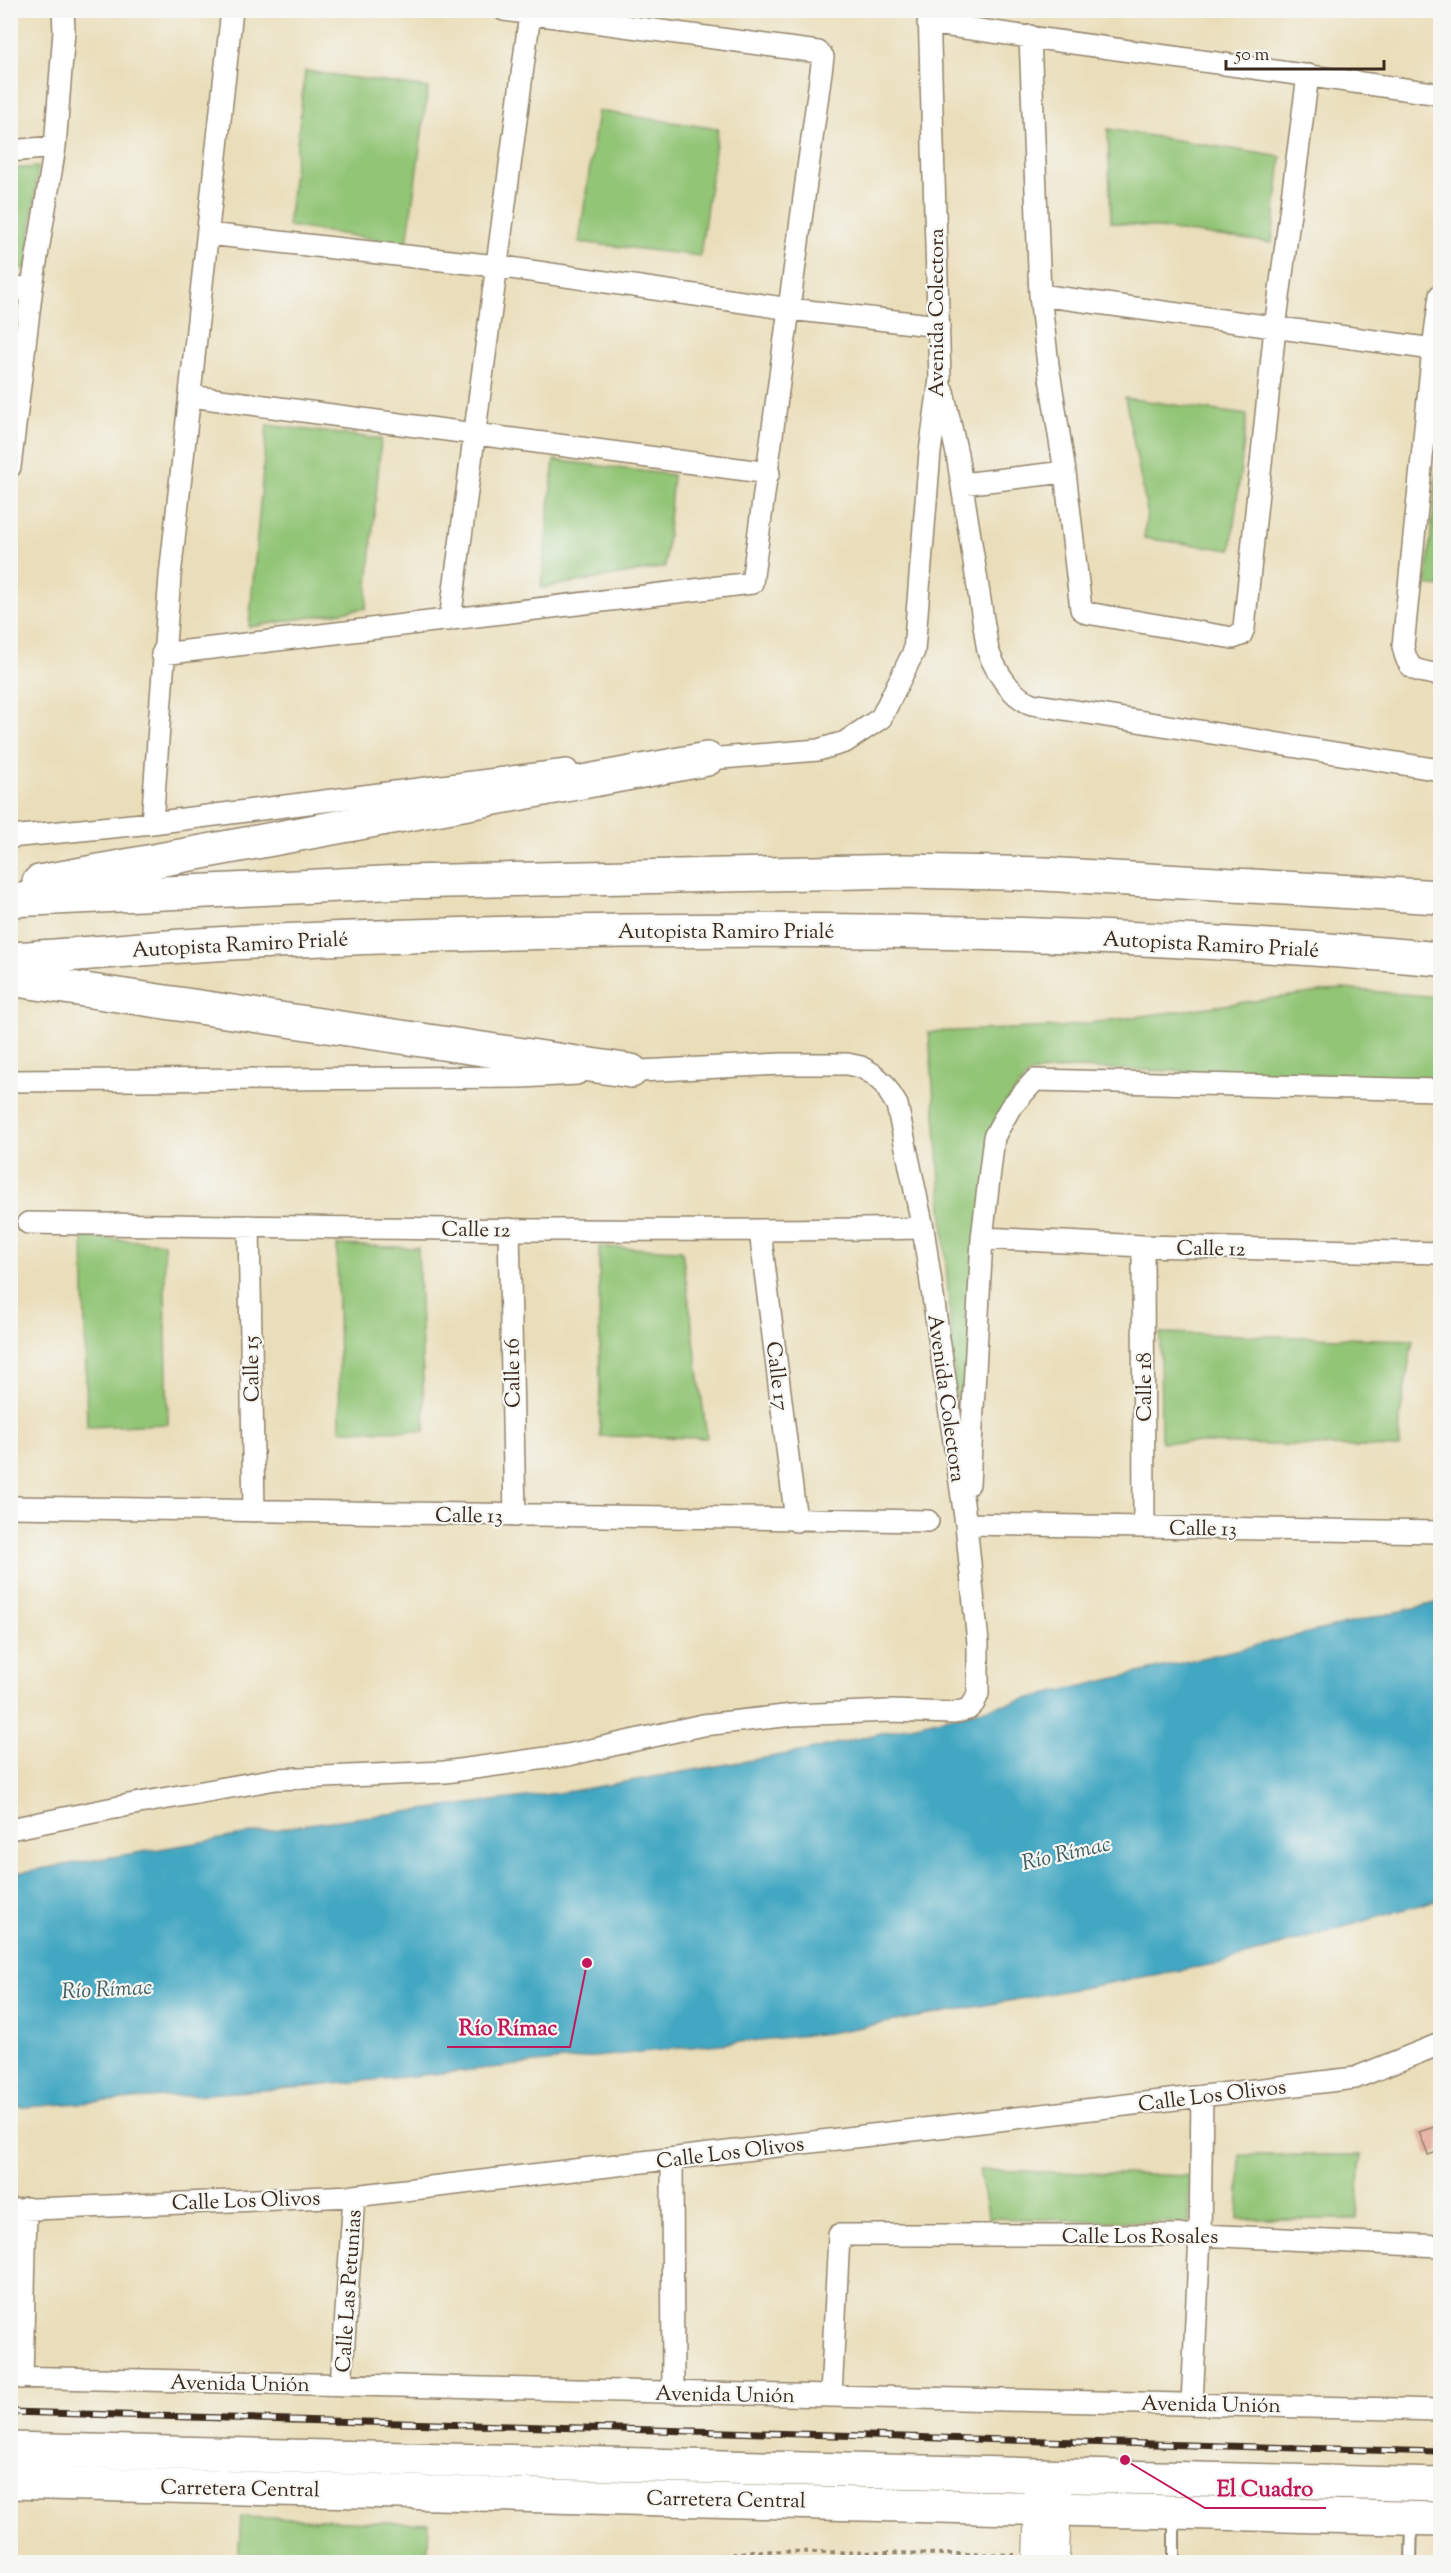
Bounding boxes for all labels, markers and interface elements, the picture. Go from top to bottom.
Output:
scale bar [1226,33,1384,71]
text: 50 m [1234,43,1270,69]
street label: Avenida Colectora [923,228,953,398]
street label: Autopista Ramiro Prialé [618,918,834,948]
street label: Autopista Ramiro Prialé [131,925,349,967]
street label: Autopista Ramiro Prialé [1102,925,1320,967]
street label: Calle 12 [441,1215,511,1247]
street label: Calle 12 [1176,1234,1246,1266]
street label: Avenida Colectora [918,1312,972,1484]
street label: Calle 15 [237,1336,269,1402]
street label: Calle 16 [498,1338,530,1408]
street label: Calle 17 [757,1340,795,1413]
street label: Calle 18 [1131,1352,1161,1422]
street label: Calle 13 [435,1501,503,1533]
street label: Calle 13 [1169,1514,1237,1546]
water label: Río Rímac [1019,1829,1115,1881]
water label: Río Rímac [61,1973,153,2009]
callout: Río Rímac [447,2007,570,2047]
text: Río Rímac [459,2014,557,2046]
street label: Calle Los Olivos [1137,2073,1288,2121]
street label: Calle Los Olivos [655,2130,806,2178]
street label: Calle Los Olivos [171,2184,321,2220]
street label: Calle Las Petunias [329,2209,371,2374]
street label: Calle Los Rosales [1062,2223,1218,2253]
street label: Avenida Unión [170,2369,310,2401]
street label: Avenida Unión [655,2380,795,2412]
street label: Avenida Unión [1141,2390,1281,2422]
callout: El Cuadro [1205,2468,1326,2508]
street label: Carretera Central [160,2474,320,2506]
text: El Cuadro [1217,2475,1313,2507]
street label: Carretera Central [646,2485,806,2517]

